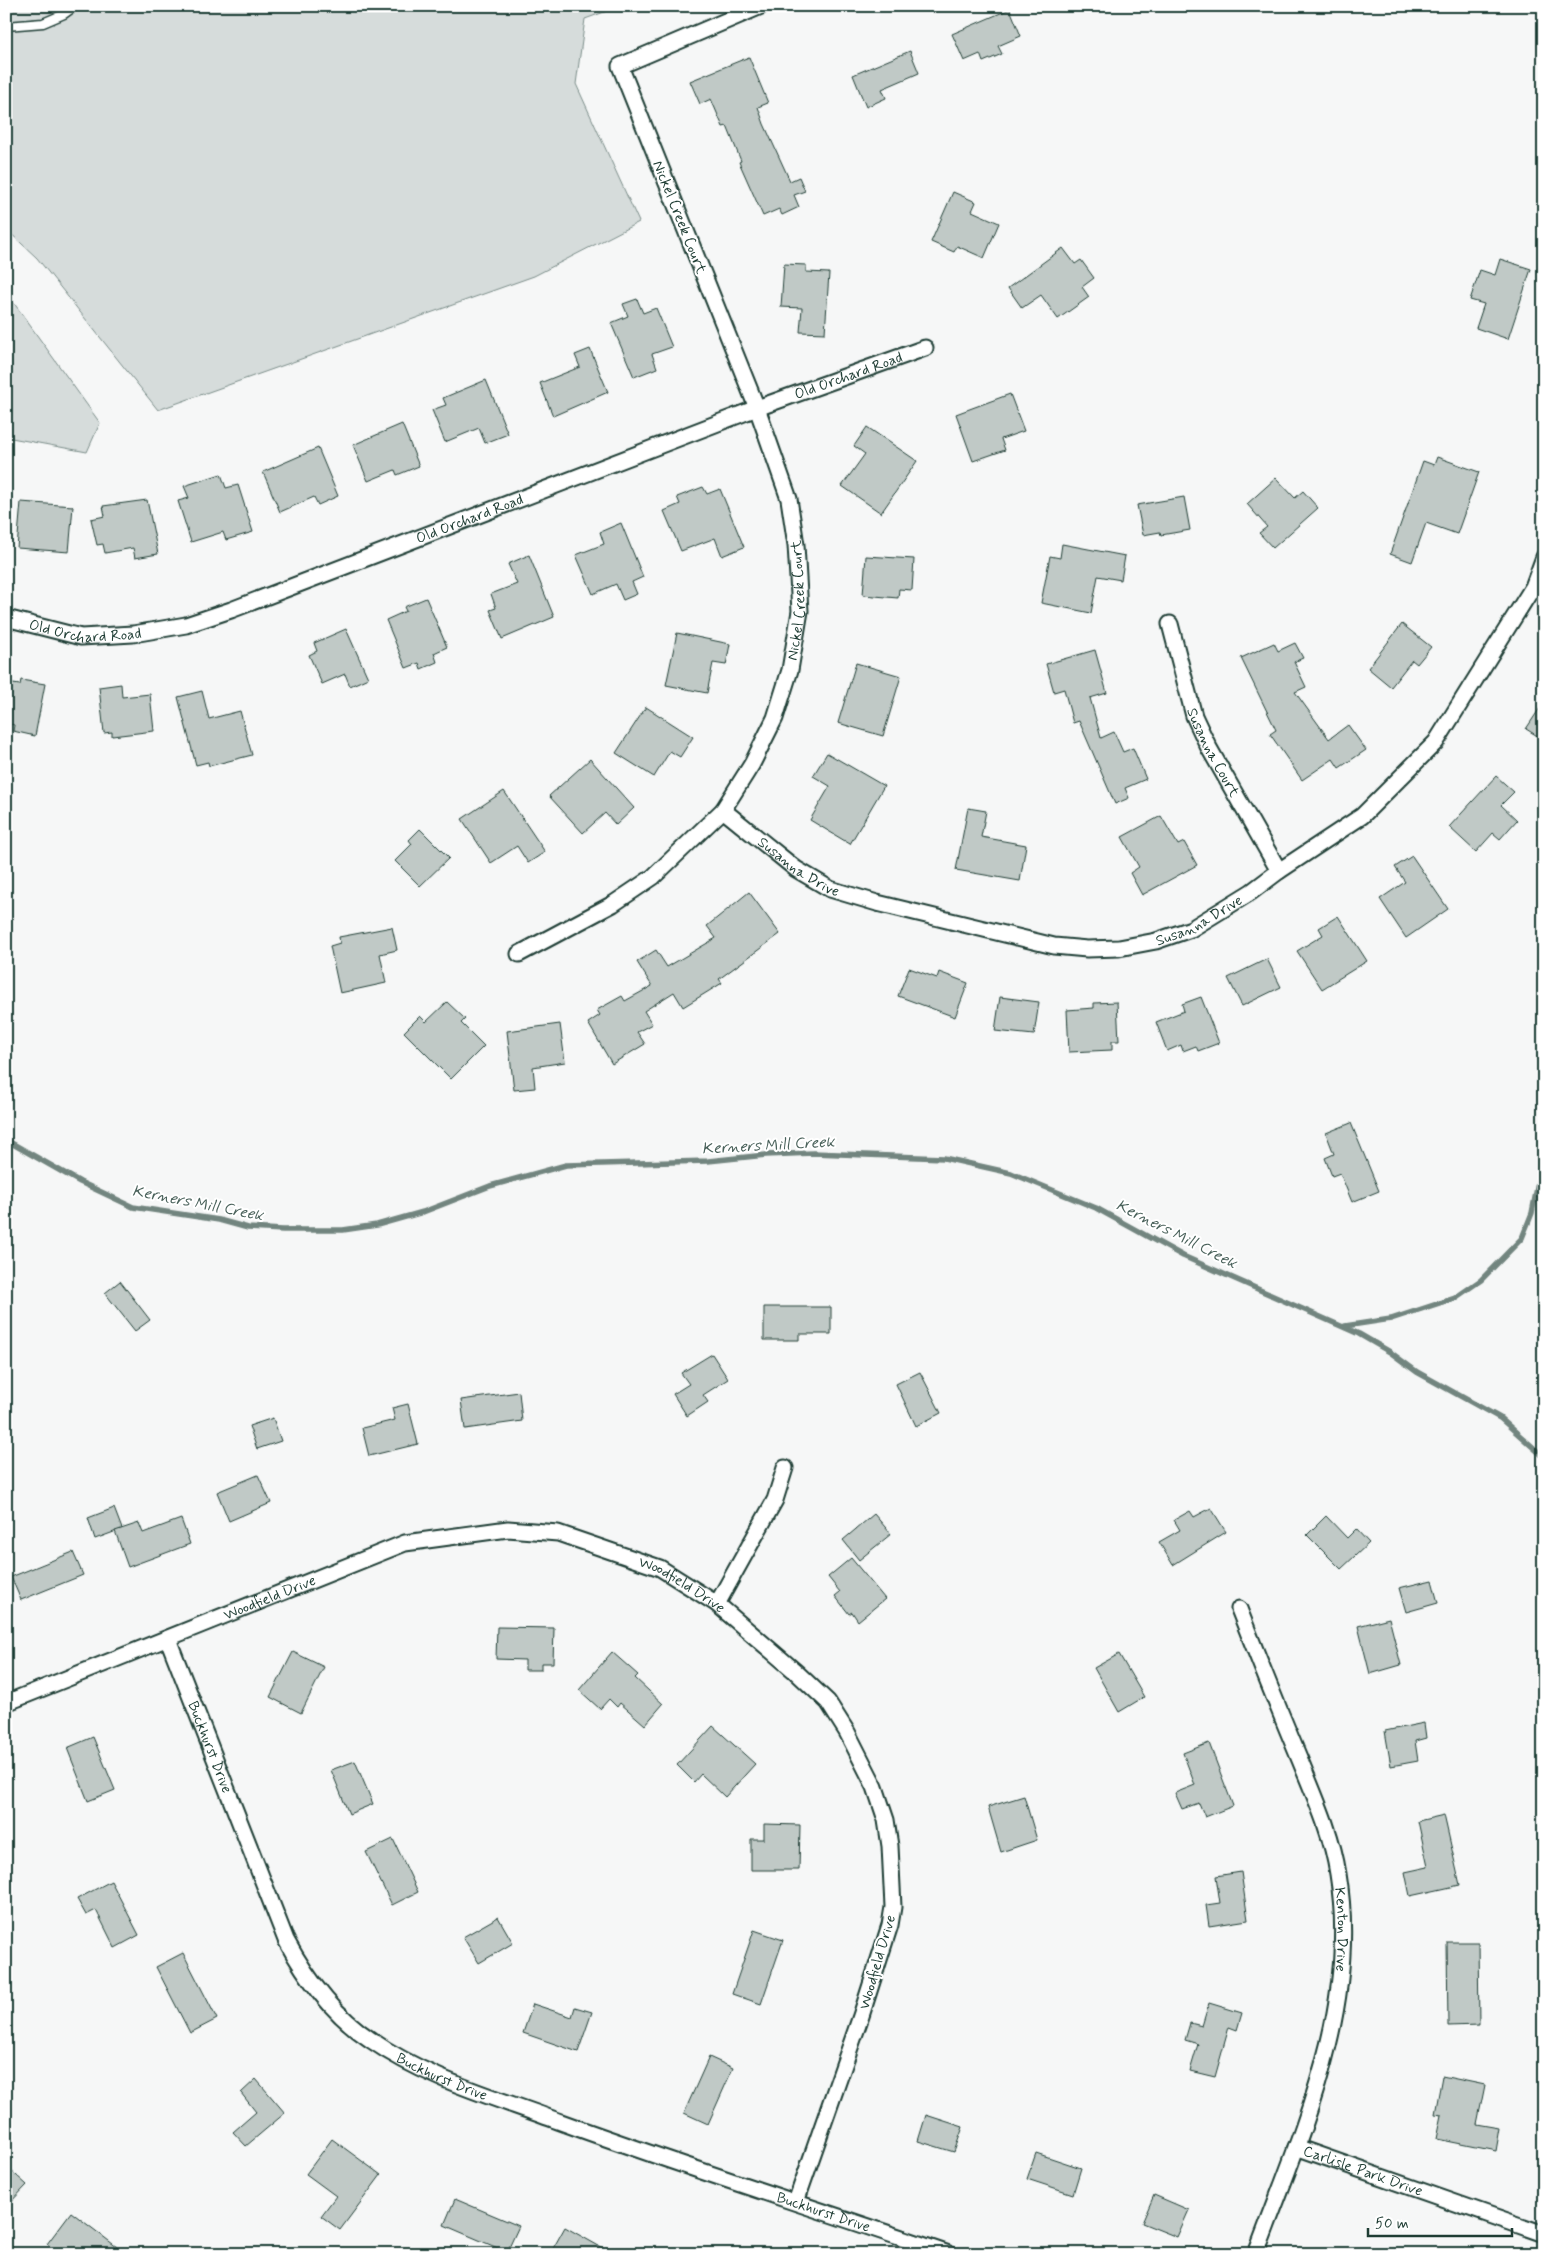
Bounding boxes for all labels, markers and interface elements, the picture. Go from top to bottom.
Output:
street label: Nickel Creek Court [647,158,711,277]
street label: Old Orchard Road [792,348,906,405]
street label: Old Orchard Road [413,490,526,549]
street label: Nickel Creek Court [783,539,811,662]
street label: Old Orchard Road [27,615,143,649]
street label: Susanna Court [1181,706,1244,801]
street label: Susanna Drive [753,833,842,902]
street label: Susanna Drive [1153,891,1247,951]
water label: Kerners Mill Creek [701,1131,836,1159]
water label: Kerners Mill Creek [130,1180,266,1227]
water label: Kerners Mill Creek [1112,1195,1241,1274]
street label: Woodfield Drive [636,1552,730,1618]
street label: Woodfield Drive [221,1571,319,1626]
street label: Buckhurst Drive [182,1698,237,1797]
street label: Kenton Drive [1329,1886,1352,1973]
street label: Woodfield Drive [855,1912,901,2012]
street label: Buckhurst Drive [392,2049,490,2106]
street label: Carlisle Park Drive [1300,2141,1425,2202]
street label: Buckhurst Drive [774,2188,873,2238]
scale bar [1368,2205,1511,2237]
text: 50 m [1375,2214,1409,2234]

